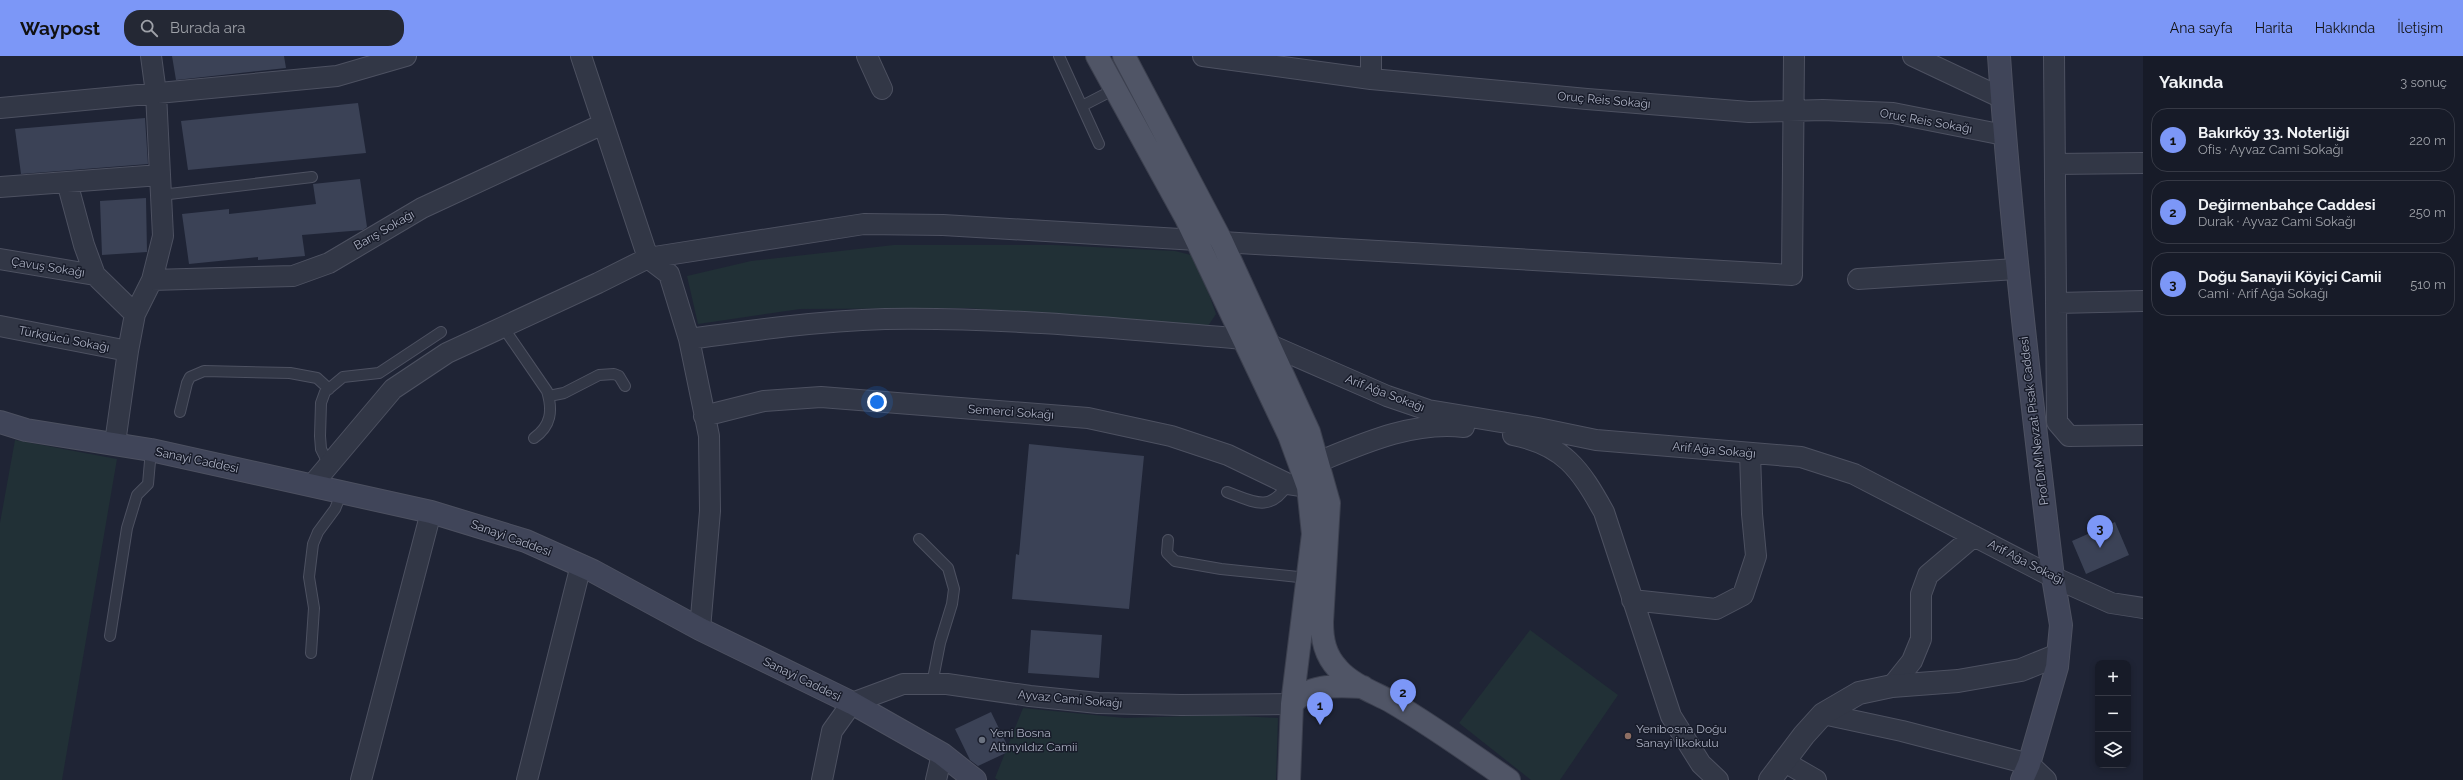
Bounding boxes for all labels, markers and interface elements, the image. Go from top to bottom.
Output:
search box [124,10,404,46]
text: Waypost [20,17,100,39]
icon: search [138,17,160,39]
text: Burada ara [170,19,245,37]
text: Ana sayfa [2170,20,2233,36]
text: Harita [2255,20,2293,36]
text: Hakkında [2315,20,2375,36]
text: İletişim [2397,20,2443,36]
text: Yakında [2159,72,2223,92]
text: 3 sonuç [2400,75,2447,90]
street label: Oruç Reis Sokağı [1557,89,1651,111]
street label: Oruç Reis Sokağı [1879,106,1973,136]
text: Bakırköy 33. Noterliği [2198,124,2349,142]
text: 1 [2170,133,2176,148]
text: 220 m [2409,133,2446,148]
text: Ofis · Ayvaz Cami Sokağı [2198,142,2343,157]
text: Değirmenbahçe Caddesi [2198,196,2376,214]
text: 2 [2169,205,2177,220]
text: 250 m [2409,205,2446,220]
street label: Barış Sokağı [351,207,417,253]
text: Durak · Ayvaz Cami Sokağı [2198,214,2356,229]
street label: Çavuş Sokağı [10,254,86,280]
text: Doğu Sanayii Köyiçi Camii [2198,268,2382,286]
text: 3 [2169,277,2177,292]
text: 510 m [2410,277,2446,292]
text: Cami · Arif Ağa Sokağı [2198,286,2328,301]
street label: Türkgücü Sokağı [17,323,111,355]
street label: Prof.Dr.M.Nevzat Pisak Caddesi [2017,336,2051,506]
street label: Arif Ağa Sokağı [1343,371,1427,415]
your location [867,392,887,412]
street label: Semerci Sokağı [968,402,1054,422]
street label: Arif Ağa Sokağı [1672,439,1756,461]
street label: Sanayi Caddesi [154,444,240,476]
pin: 3 [2087,515,2113,548]
street label: Sanayi Caddesi [469,517,553,559]
street label: Arif Ağa Sokağı [1986,537,2066,587]
street label: Sanayi Caddesi [761,654,843,704]
map controls [2095,660,2131,768]
button: + [2095,660,2131,696]
pin: 2 [1390,679,1416,712]
street label: Ayvaz Cami Sokağı [1017,687,1123,711]
pin: 1 [1307,692,1333,725]
button: − [2095,696,2131,732]
place label: Yenibosna Doğu Sanayi İlkokulu [1636,722,1727,750]
place label: Yeni Bosna Altınyıldız Camii [990,726,1077,754]
marker: Yenibosna Doğu Sanayi İlkokulu [1623,731,1633,741]
button: layers [2095,732,2131,768]
marker: Yeni Bosna Altınyıldız Camii [977,735,987,745]

